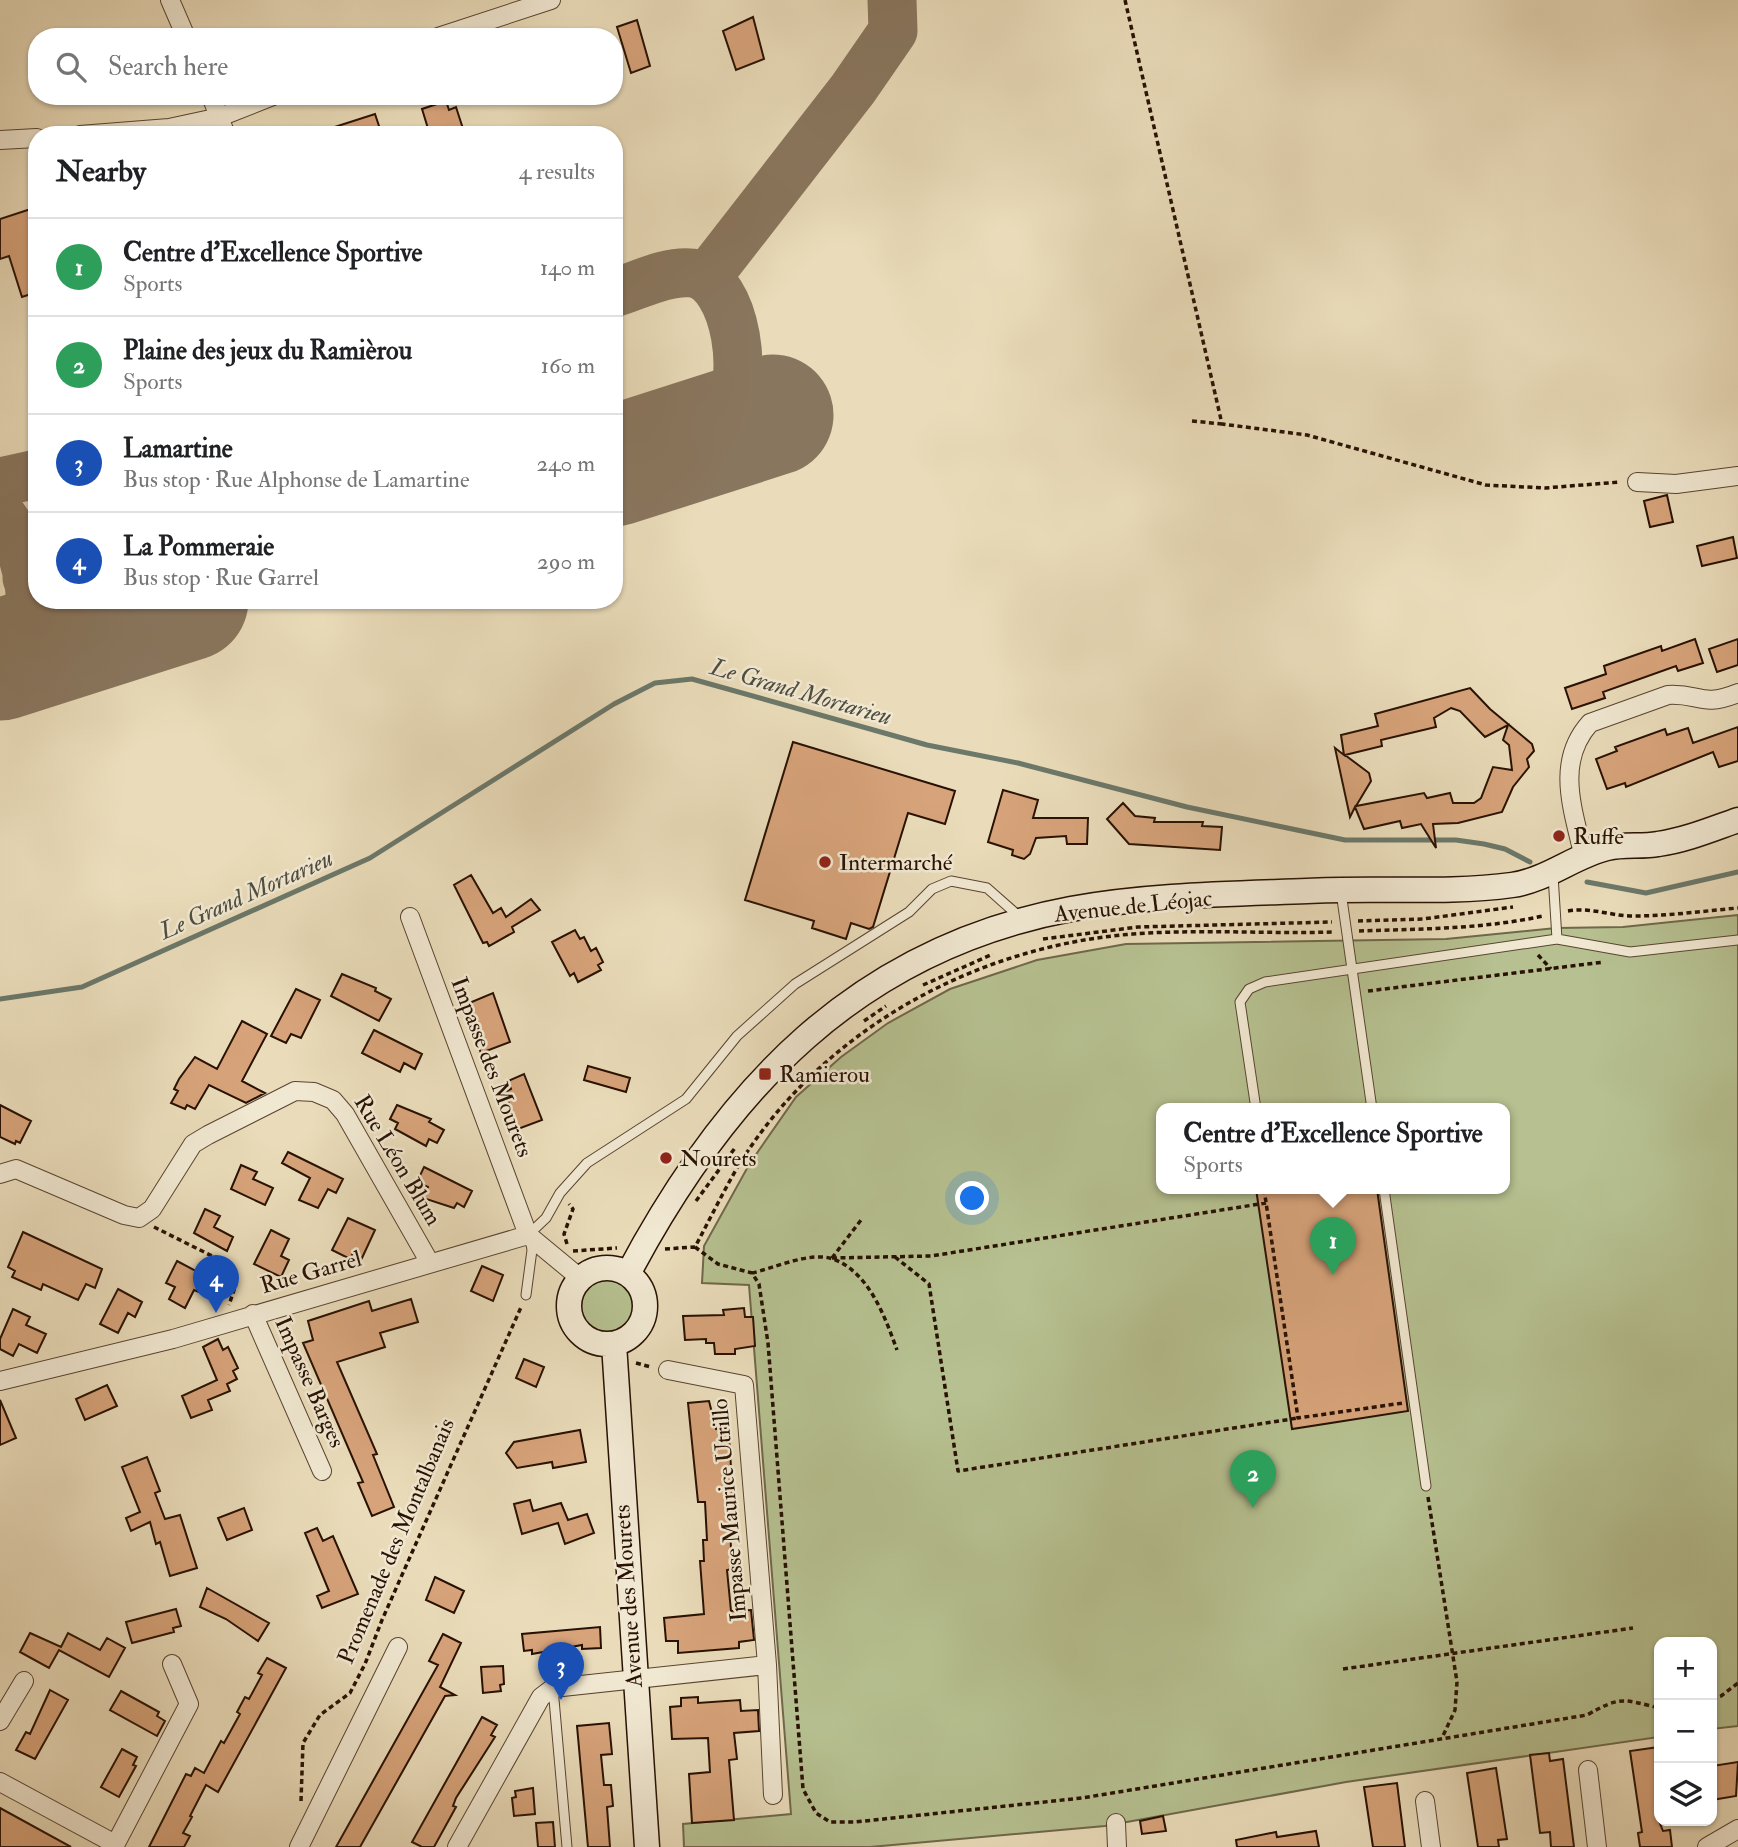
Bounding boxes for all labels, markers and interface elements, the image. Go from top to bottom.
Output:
search box [28,28,623,105]
icon: search [52,48,90,86]
text: Search here [108,51,228,83]
text: Nearby [56,153,146,190]
text: 4 results [519,157,595,186]
text: Centre d'Excellence Sportive [123,237,422,269]
text: 1 [75,253,83,282]
text: 140 m [540,253,595,282]
text: Sports [123,269,182,298]
text: Plaine des jeux du Ramièrou [123,335,412,367]
text: 2 [73,351,85,380]
text: 160 m [541,351,595,380]
text: Sports [123,367,182,396]
text: Lamartine [123,433,233,465]
text: 3 [75,449,83,478]
text: 240 m [536,449,595,478]
text: Bus stop · Rue Alphonse de Lamartine [123,465,470,494]
text: La Pommeraie [123,531,274,563]
text: 4 [73,547,85,576]
text: 290 m [537,547,595,576]
text: Bus stop · Rue Garrel [123,563,319,592]
water label: Le Grand Mortarieu [706,651,895,733]
place label: Ruffe [1573,822,1624,851]
marker: Ruffe [1551,828,1567,844]
water label: Le Grand Mortarieu [153,843,338,948]
place label: Intermarché [839,848,953,877]
marker: Intermarché [817,854,833,870]
street label: Avenue de Léojac [1052,883,1213,929]
street label: Impasse des Mourets [443,973,540,1161]
place label: Ramierou [779,1060,870,1089]
marker: Ramierou [757,1066,773,1082]
street label: Rue Léon Blum [348,1089,448,1231]
popup [1156,1103,1510,1194]
text: Centre d'Excellence Sportive [1183,1118,1483,1150]
place label: Nourets [680,1144,757,1173]
marker: Nourets [658,1150,674,1166]
text: Sports [1183,1150,1243,1179]
your location [955,1181,989,1215]
pin: 1 [1310,1217,1356,1275]
street label: Rue Garrel [257,1244,365,1300]
pin: 4 [193,1255,239,1313]
street label: Impasse Barges [267,1312,352,1452]
street label: Impasse Maurice Utrillo [705,1397,754,1623]
street label: Promenade des Montalbanais [331,1414,461,1668]
pin: 2 [1230,1450,1276,1508]
street label: Avenue des Mourets [607,1503,649,1689]
map controls [1654,1637,1717,1826]
button: + [1654,1637,1717,1700]
pin: 3 [538,1642,584,1700]
button: − [1654,1700,1717,1763]
button: layers [1654,1763,1717,1826]

